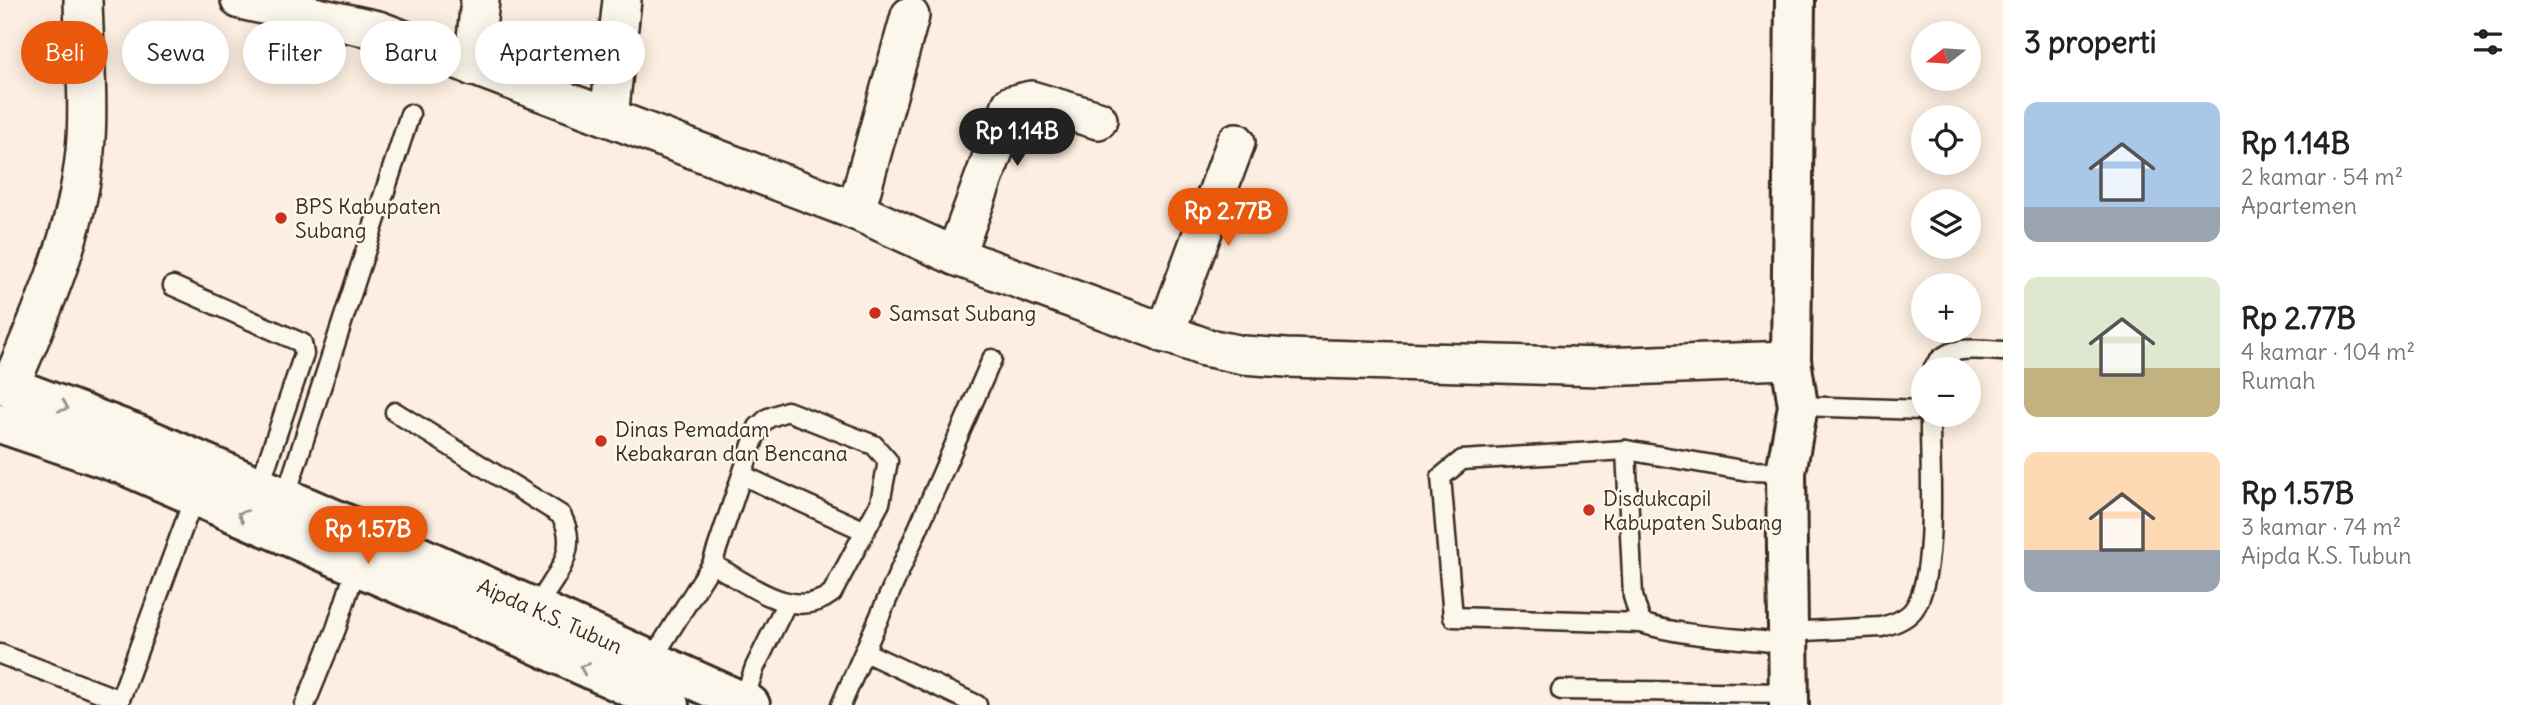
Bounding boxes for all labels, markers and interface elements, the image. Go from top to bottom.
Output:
chip: Beli [21,21,108,84]
chip: Sewa [122,21,229,84]
chip: Filter [243,21,346,84]
chip: Baru [360,21,461,84]
chip: Apartemen [475,21,645,84]
north arrow [1911,21,1981,91]
map controls [1911,21,1981,427]
text: 3 properti [2024,23,2156,61]
icon: filters [2469,23,2507,61]
button: locate [1911,105,1981,175]
pin: Rp 1.14B [945,108,1089,168]
text: Rp 1.14B [975,116,1059,145]
text: Rp 1.14B [2241,124,2350,162]
icon: home [2080,130,2164,214]
text: 2 kamar · 54 m² [2241,162,2403,191]
pin: Rp 2.77B [1156,188,1300,248]
button: layers [1911,189,1981,259]
text: Apartemen [2241,191,2357,220]
place label: BPS Kabupaten Subang [295,193,441,244]
text: Rp 2.77B [1184,196,1272,225]
marker: BPS Kabupaten Subang [273,210,289,226]
button: + [1911,273,1981,343]
text: Rp 2.77B [2241,299,2356,337]
place label: Samsat Subang [889,300,1036,327]
marker: Samsat Subang [867,305,883,321]
icon: home [2080,305,2164,389]
text: 4 kamar · 104 m² [2241,337,2415,366]
button: − [1911,357,1981,427]
text: Rumah [2241,366,2316,395]
one-way arrow [57,399,69,413]
place label: Dinas Pemadam Kebakaran dan Bencana [615,416,848,467]
marker: Dinas Pemadam Kebakaran dan Bencana [593,433,609,449]
text: Rp 1.57B [2241,474,2354,512]
icon: home [2080,480,2164,564]
place label: Disdukcapil Kabupaten Subang [1603,485,1782,536]
marker: Disdukcapil Kabupaten Subang [1581,502,1597,518]
pin: Rp 1.57B [296,506,440,566]
one-way arrow [236,510,248,524]
text: 3 kamar · 74 m² [2241,512,2401,541]
text: Rp 1.57B [325,514,411,543]
text: Aipda K.S. Tubun [2241,541,2411,570]
street label: Aipda K.S. Tubun [473,572,627,660]
one-way arrow [578,662,591,676]

